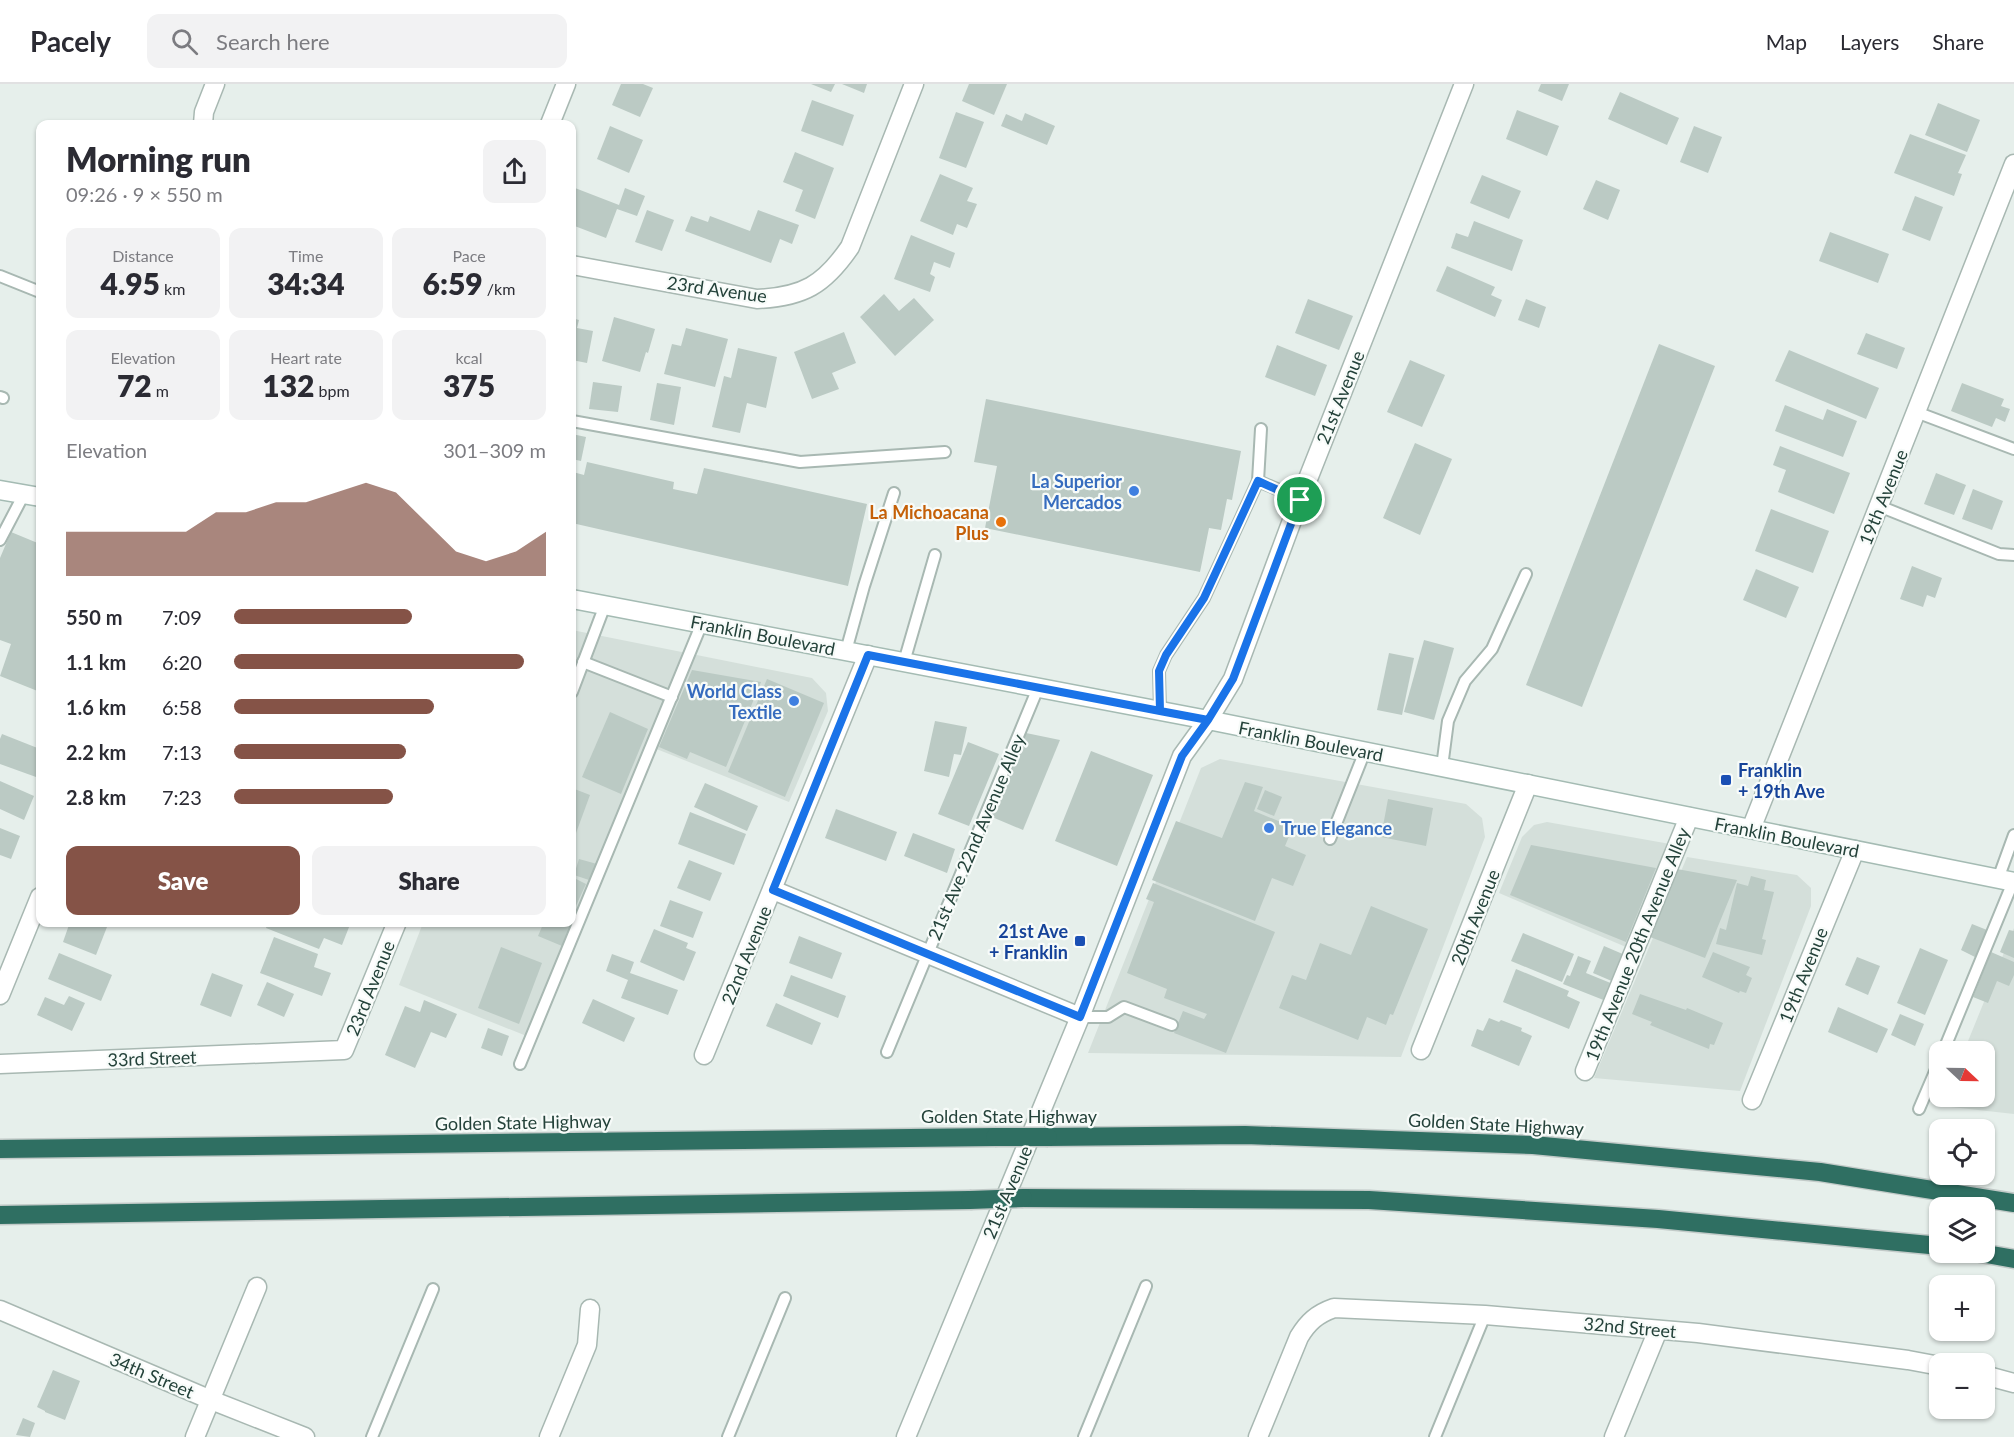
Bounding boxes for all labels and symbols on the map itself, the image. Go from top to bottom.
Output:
street label: 23rd Avenue [666,271,768,307]
street label: 21st Avenue [1311,347,1369,447]
street label: 19th Avenue [1854,446,1912,548]
place label: La Superior Mercados [1031,470,1122,513]
pin [1274,474,1325,525]
marker: La Superior Mercados [1127,484,1141,498]
place label: La Michoacana Plus [869,501,989,544]
marker: La Michoacana Plus [994,515,1008,529]
street label: Franklin Boulevard [689,610,837,660]
place label: World Class Textile [687,680,782,723]
marker: World Class Textile [787,694,801,708]
street label: Franklin Boulevard [1237,716,1385,766]
street label: 21st Ave 22nd Avenue Alley [923,730,1030,943]
place label: Franklin + 19th Ave [1738,759,1825,802]
marker: Franklin + 19th Ave [1719,773,1733,787]
street label: Franklin Boulevard [1713,812,1861,862]
place label: True Elegance [1281,817,1393,839]
marker: True Elegance [1262,821,1276,835]
street label: 19th Avenue 20th Avenue Alley [1580,823,1694,1064]
street label: 20th Avenue [1446,866,1504,968]
street label: 22nd Avenue [716,902,776,1008]
place label: 21st Ave + Franklin [989,920,1068,963]
street label: 19th Avenue [1774,924,1832,1026]
marker: 21st Ave + Franklin [1073,934,1087,948]
street label: 23rd Avenue [341,937,399,1039]
north arrow [1929,1041,1995,1107]
street label: 33rd Street [107,1045,197,1071]
street label: Golden State Highway [921,1105,1098,1127]
street label: Golden State Highway [1407,1108,1585,1140]
street label: Golden State Highway [435,1109,612,1135]
street label: 21st Avenue [978,1142,1036,1242]
street label: 32nd Street [1583,1312,1678,1342]
street label: 34th Street [107,1347,198,1403]

